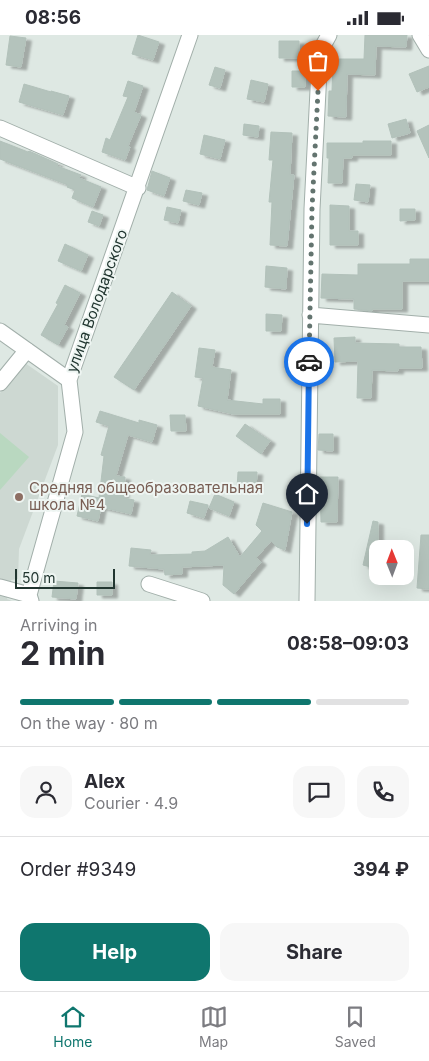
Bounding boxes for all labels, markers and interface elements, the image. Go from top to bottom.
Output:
text: 08:56 [25,6,81,29]
pin [297,40,339,91]
icon: bag [304,47,332,75]
street label: улица Володарского [62,227,131,375]
courier [284,337,334,387]
icon: car [295,348,323,376]
pin [286,473,328,524]
place label: Средняя общеобразовательная школа №4 [29,478,263,514]
icon: home [293,480,321,508]
marker: Средняя общеобразовательная школа №4 [13,491,25,503]
north arrow [369,540,414,585]
map controls [369,540,414,585]
scale bar [15,566,115,589]
text: 50 m [22,569,56,586]
text: Arriving in [20,615,97,635]
text: 08:58–09:03 [287,632,409,655]
text: 2 min [20,634,106,673]
text: On the way · 80 m [20,713,158,733]
button: person [20,766,72,818]
button: chat [293,766,345,818]
button: phone [357,766,409,818]
text: Alex [84,770,125,793]
text: Courier · 4.9 [84,793,178,813]
text: Order #9349 [20,858,136,881]
text: 394 ₽ [353,858,409,881]
button: Help [20,923,210,981]
button: Share [220,923,409,981]
tab: Home [53,1003,93,1050]
tab: Map [199,1003,228,1050]
tab: Saved [335,1003,376,1050]

